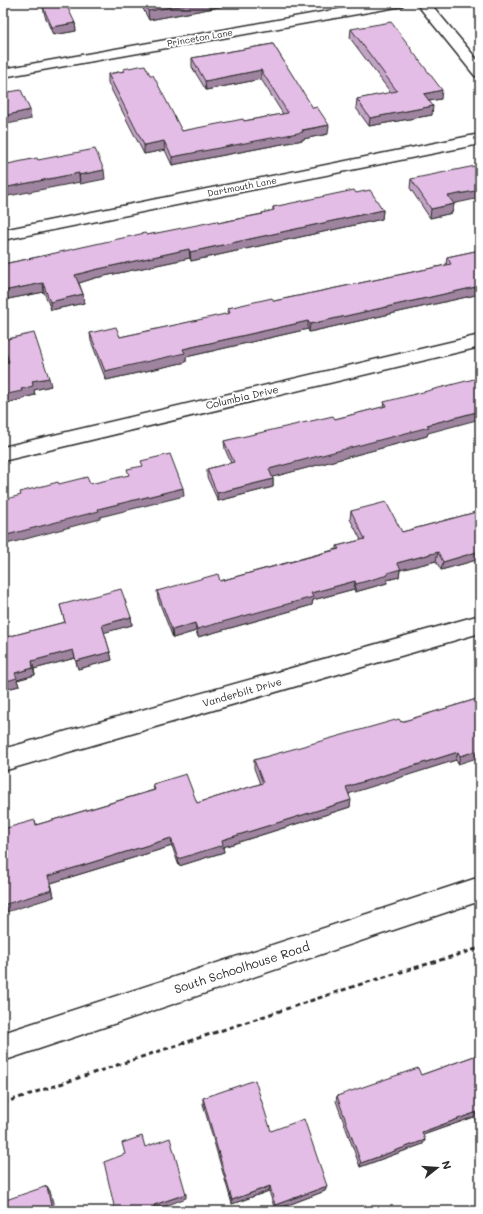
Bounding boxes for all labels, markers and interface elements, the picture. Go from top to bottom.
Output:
street label: Princeton Lane [166,26,234,49]
street label: Dartmouth Lane [206,174,278,199]
street label: Columbia Drive [204,382,280,412]
street label: Vanderbilt Drive [201,674,283,710]
street label: South Schoolhouse Road [172,937,312,997]
north arrow [417,1148,457,1188]
text: N [439,1159,455,1171]

